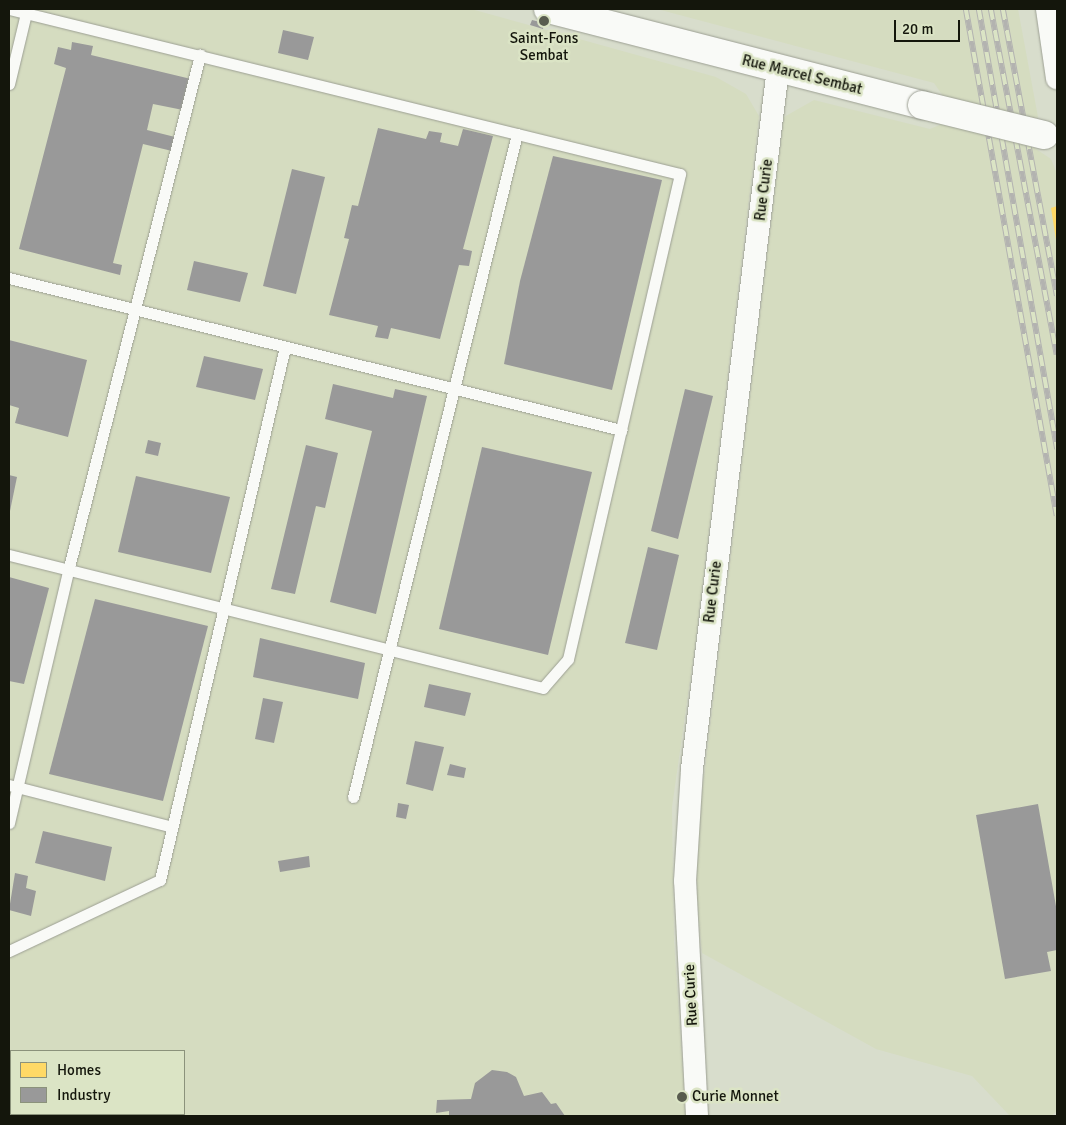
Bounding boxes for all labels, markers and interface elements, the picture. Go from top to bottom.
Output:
scale bar [896,10,962,42]
marker: Saint-Fons Sembat [538,15,550,27]
text: 20 m [902,20,933,38]
place label: Saint-Fons Sembat [510,29,578,64]
street label: Rue Marcel Sembat [740,51,864,99]
street label: Rue Curie [751,158,777,222]
street label: Rue Curie [700,560,726,624]
street label: Rue Curie [680,963,702,1027]
legend [10,1050,185,1115]
text: Homes [57,1061,101,1079]
text: Industry [57,1086,110,1104]
place label: Curie Monnet [692,1088,779,1106]
marker: Curie Monnet [676,1091,688,1103]

